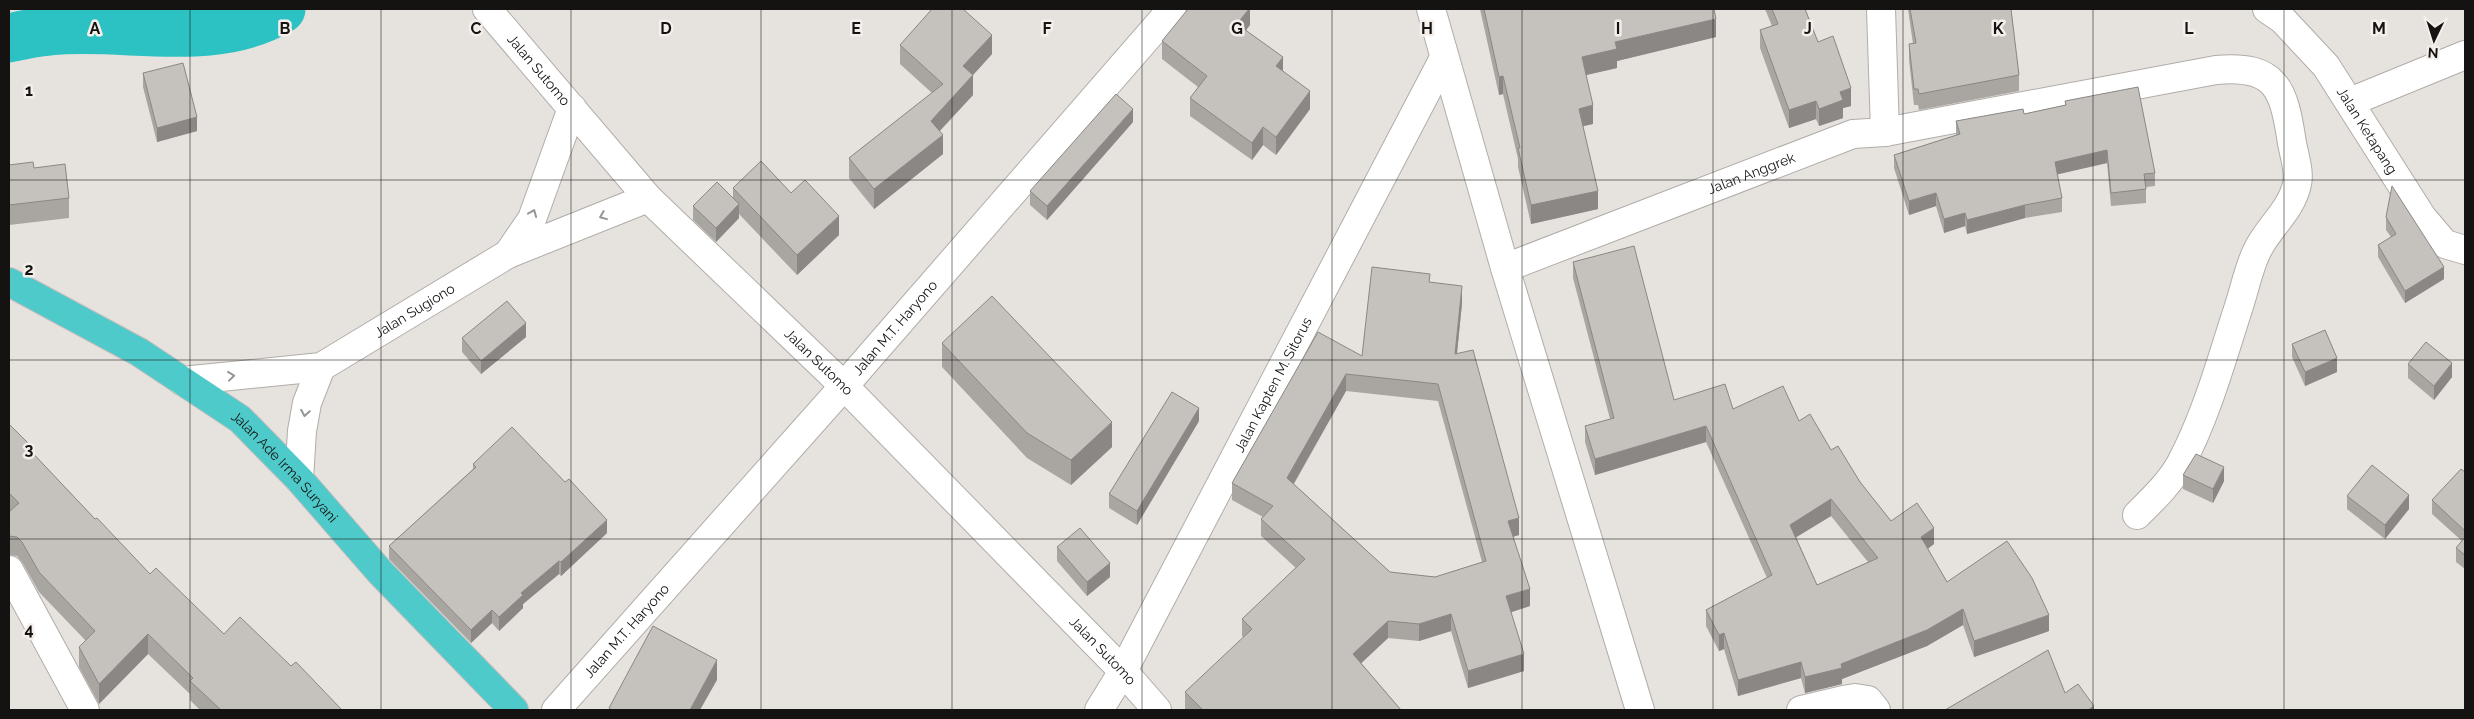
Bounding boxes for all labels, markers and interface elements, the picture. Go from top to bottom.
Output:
north arrow [2409,15,2459,65]
text: A [90,19,101,38]
text: B [280,19,291,38]
text: C [471,19,482,38]
text: D [660,19,672,38]
text: E [851,19,861,38]
text: F [1042,19,1052,38]
text: G [1231,19,1243,38]
text: H [1421,19,1433,38]
text: I [1616,19,1620,38]
text: J [1804,19,1812,38]
text: K [1993,19,2004,38]
text: L [2184,19,2194,38]
text: M [2372,19,2386,38]
street label: Jalan Sutomo [504,31,574,109]
text: N [2427,45,2439,61]
text: 1 [25,81,33,100]
street label: Jalan Ketapang [2334,84,2401,177]
street label: Jalan Anggrek [1705,149,1798,197]
one-way arrow [527,209,538,218]
one-way arrow [599,210,608,220]
text: 2 [24,260,34,279]
street label: Jalan M.T. Haryono [849,277,940,378]
street label: Jalan Sugiono [372,280,458,341]
street label: Jalan Kapten M. Sitorus [1231,314,1315,455]
street label: Jalan Sutomo [781,325,856,398]
one-way arrow [227,371,235,382]
street label: Jalan Ade Irma Suryani [228,408,341,525]
one-way arrow [301,408,311,417]
text: 3 [25,440,34,459]
street label: Jalan M.T. Haryono [580,581,672,681]
street label: Jalan Sutomo [1066,613,1139,688]
text: 4 [24,620,34,639]

